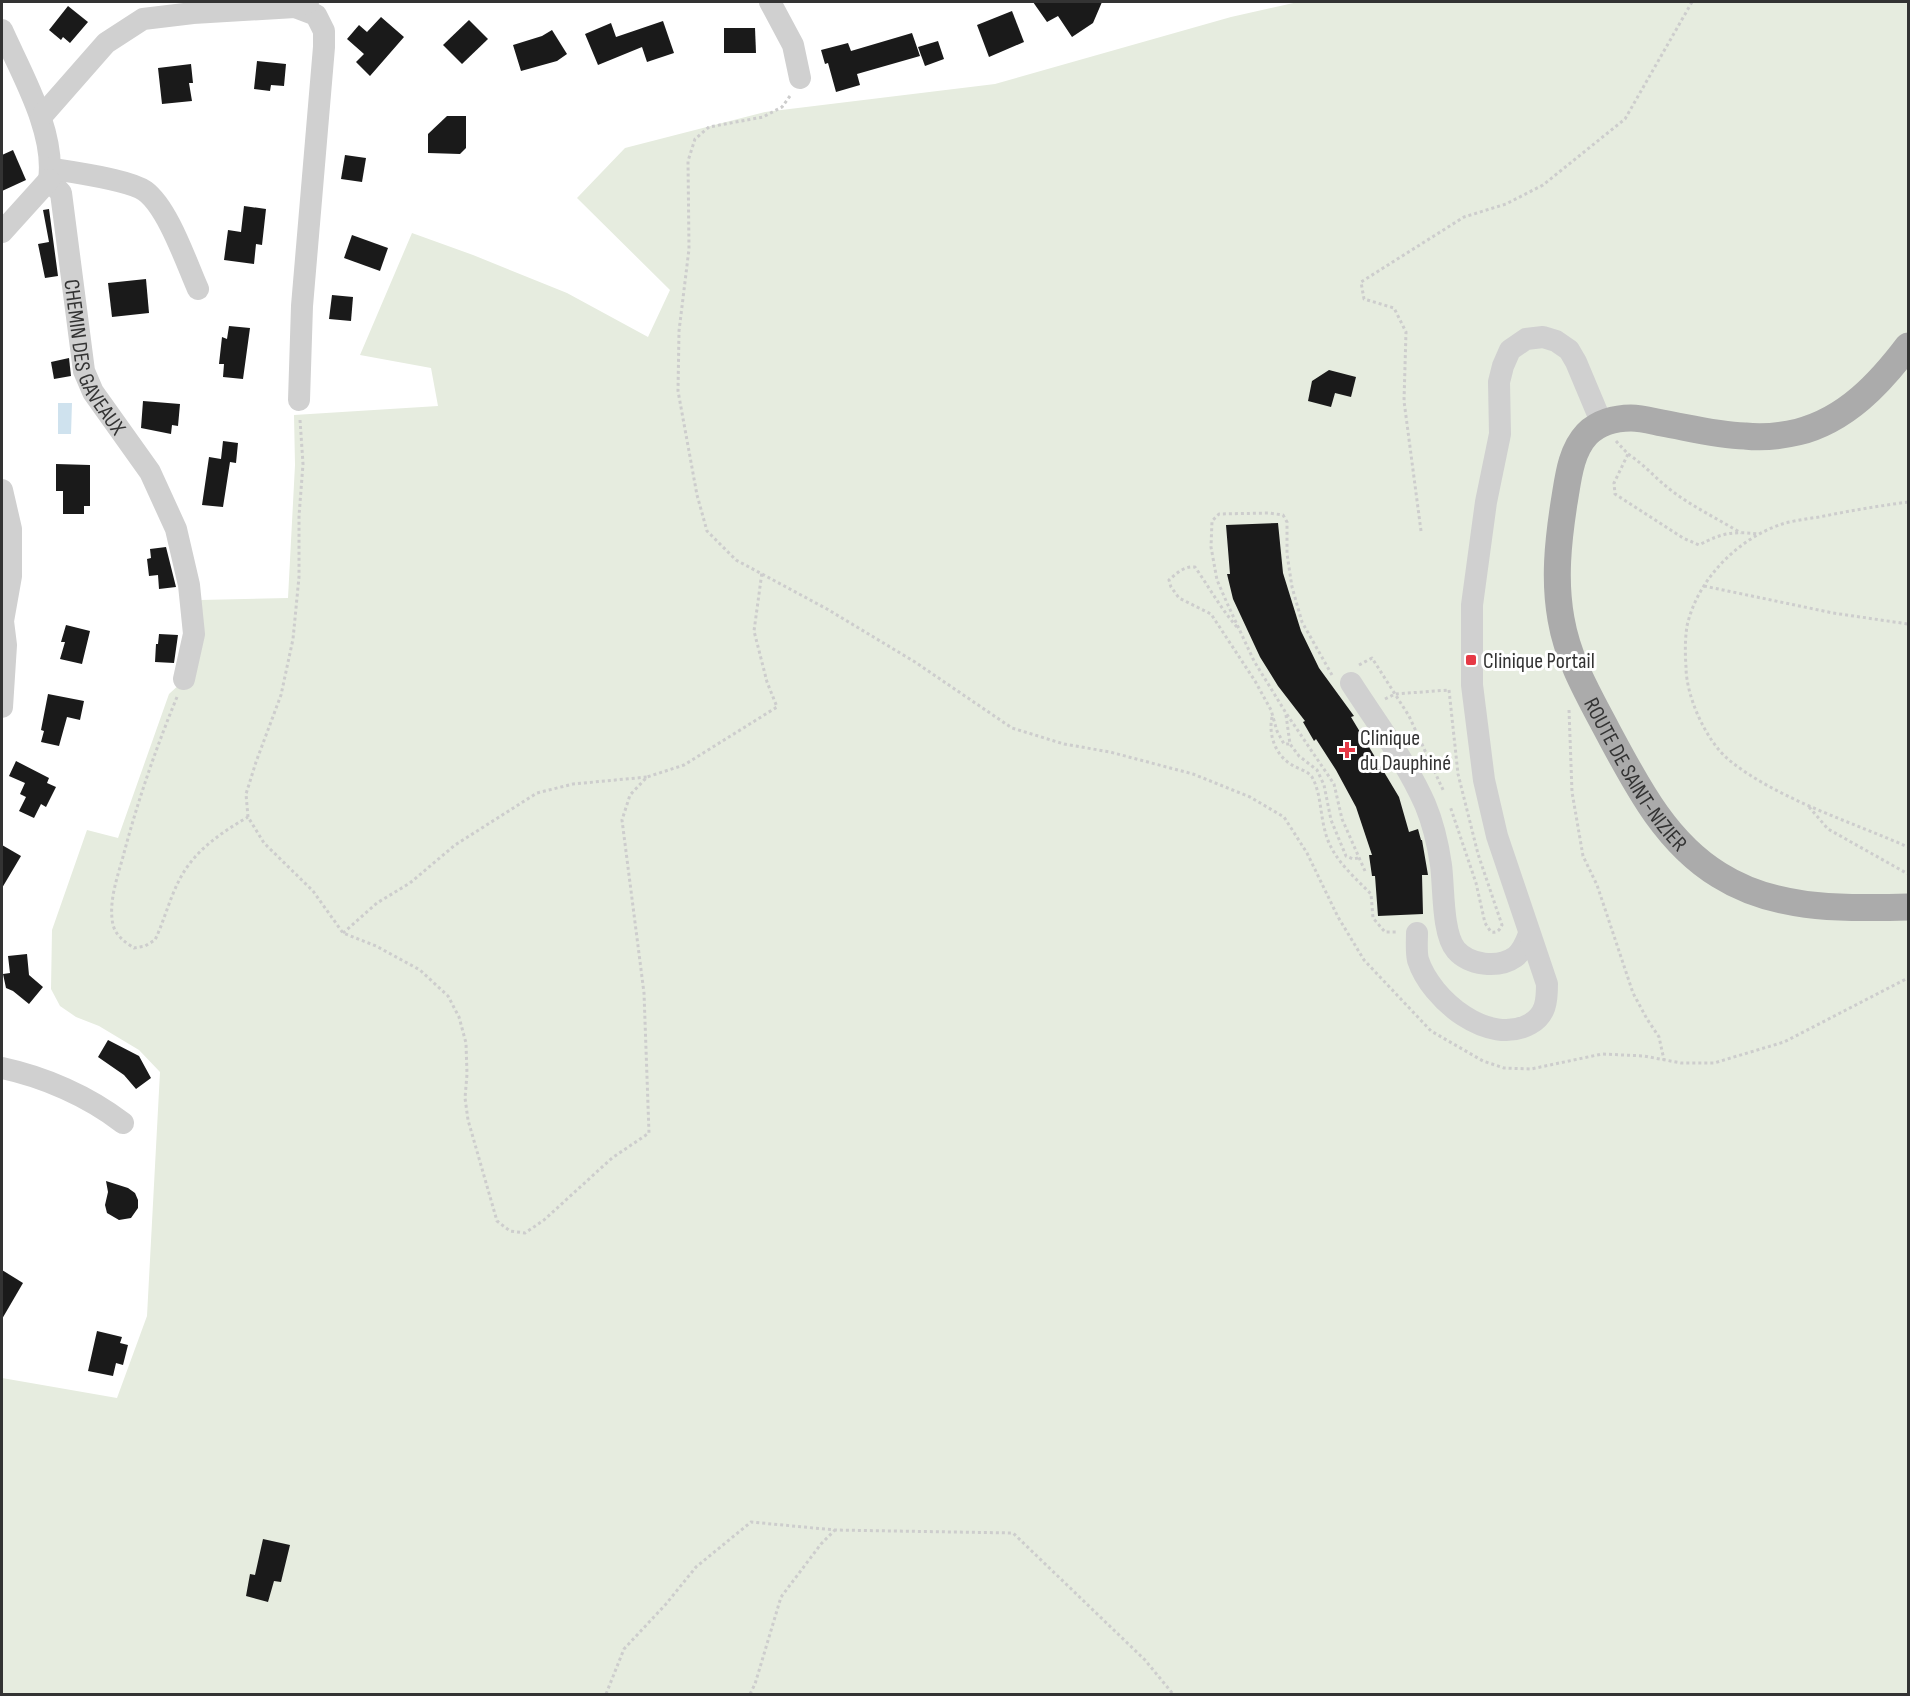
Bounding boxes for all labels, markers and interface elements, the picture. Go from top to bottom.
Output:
street label: CHEMIN DES GAVEAUX [57,278,131,441]
place label: Clinique Portail [1483,648,1595,675]
marker: Clinique Portail [1464,653,1478,667]
street label: ROUTE DE SAINT-NIZIER [1577,693,1692,857]
place label: Clinique du Dauphiné [1360,725,1451,777]
marker: Clinique du Dauphiné [1338,741,1356,759]

